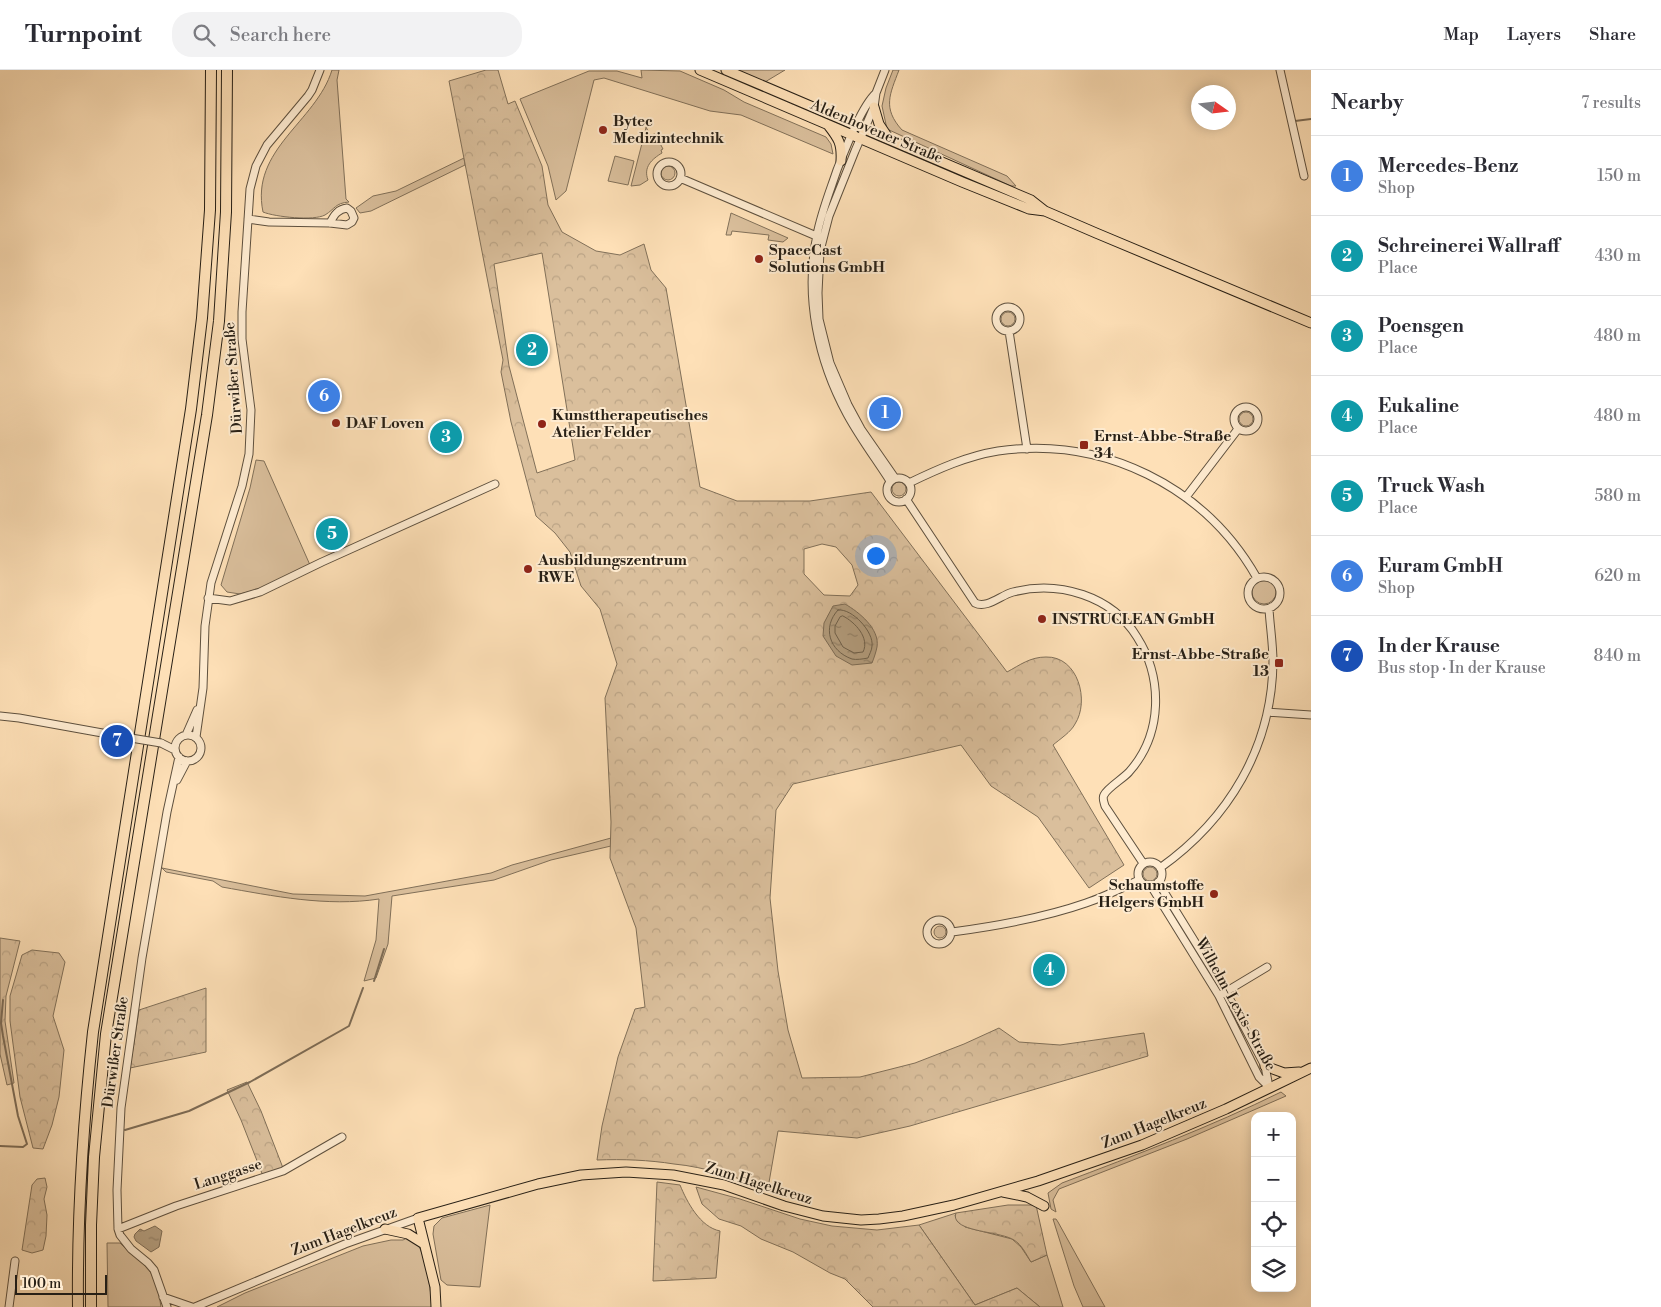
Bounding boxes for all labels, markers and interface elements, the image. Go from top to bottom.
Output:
search box [172,12,522,57]
text: Turnpoint [25,20,142,50]
icon: search [190,21,218,49]
text: Search here [230,23,331,47]
text: Map [1444,23,1479,46]
text: Layers [1507,23,1561,46]
text: Share [1589,23,1636,46]
north arrow [1191,85,1236,130]
text: Nearby [1331,90,1404,116]
text: 7 results [1581,93,1641,113]
street label: Aldenhovener Straße [807,95,946,168]
place label: Bytec Medizintechnik [613,112,725,148]
marker: Bytec Medizintechnik [597,124,609,136]
text: Mercedes-Benz [1378,154,1518,178]
text: 1 [1343,166,1351,186]
text: 150 m [1597,166,1641,186]
text: Shop [1378,178,1415,198]
text: Schreinerei Wallraff [1378,234,1560,258]
place label: SpaceCast Solutions GmbH [769,241,885,277]
text: 2 [1342,246,1352,266]
text: 430 m [1595,246,1641,266]
marker: SpaceCast Solutions GmbH [753,253,765,265]
text: Place [1378,258,1418,278]
text: Poensgen [1378,314,1464,338]
street label: Dürwißer Straße [220,321,247,434]
text: 3 [1342,326,1352,346]
text: 480 m [1594,326,1641,346]
pin: 2 [516,331,548,369]
text: Place [1378,338,1418,358]
pin: 6 [308,377,340,415]
pin: 1 [869,394,901,432]
text: Eukaline [1378,394,1459,418]
place label: Kunsttherapeutisches Atelier Felder [551,406,708,442]
text: 4 [1342,406,1352,426]
text: 480 m [1594,406,1641,426]
place label: DAF Loven [346,414,425,433]
marker: DAF Loven [330,417,342,429]
pin: 3 [430,418,462,456]
marker: Kunsttherapeutisches Atelier Felder [536,418,548,430]
text: Place [1378,418,1418,438]
place label: Ernst-Abbe-Straße 34 [1094,427,1231,463]
marker: Ernst-Abbe-Straße 34 [1078,439,1090,451]
text: Truck Wash [1378,474,1485,498]
text: 5 [1342,486,1352,506]
text: 580 m [1594,486,1641,506]
text: Place [1378,498,1418,518]
pin: 5 [316,515,348,553]
your location [863,543,889,569]
place label: Ausbildungszentrum RWE [537,551,687,587]
text: Euram GmbH [1378,554,1503,578]
marker: Ausbildungszentrum RWE [522,563,534,575]
text: 6 [1342,566,1352,586]
text: 620 m [1594,566,1641,586]
text: Shop [1378,578,1415,598]
place label: INSTRUCLEAN GmbH [1052,610,1215,629]
marker: INSTRUCLEAN GmbH [1036,613,1048,625]
text: In der Krause [1378,634,1500,658]
place label: Ernst-Abbe-Straße 13 [1132,645,1269,681]
text: 7 [1342,646,1352,666]
text: 840 m [1593,646,1641,666]
marker: Ernst-Abbe-Straße 13 [1273,657,1285,669]
text: Bus stop · In der Krause [1378,658,1546,678]
pin: 7 [101,722,133,760]
place label: Schaumstoffe Helgers GmbH [1098,876,1205,912]
marker: Schaumstoffe Helgers GmbH [1208,888,1220,900]
street label: Wilhelm-Lexis-Straße [1191,933,1280,1074]
pin: 4 [1033,951,1065,989]
street label: Dürwißer Straße [98,995,133,1109]
street label: Zum Hagelkreuz [1099,1094,1209,1153]
map controls [1251,1112,1296,1292]
button: + [1251,1112,1296,1157]
street label: Langgasse [192,1155,265,1194]
button: − [1251,1157,1296,1202]
street label: Zum Hagelkreuz [703,1158,815,1209]
button: locate [1251,1202,1296,1247]
street label: Zum Hagelkreuz [289,1203,400,1260]
button: layers [1251,1247,1296,1292]
scale bar [15,1272,108,1295]
text: 100 m [22,1275,61,1293]

